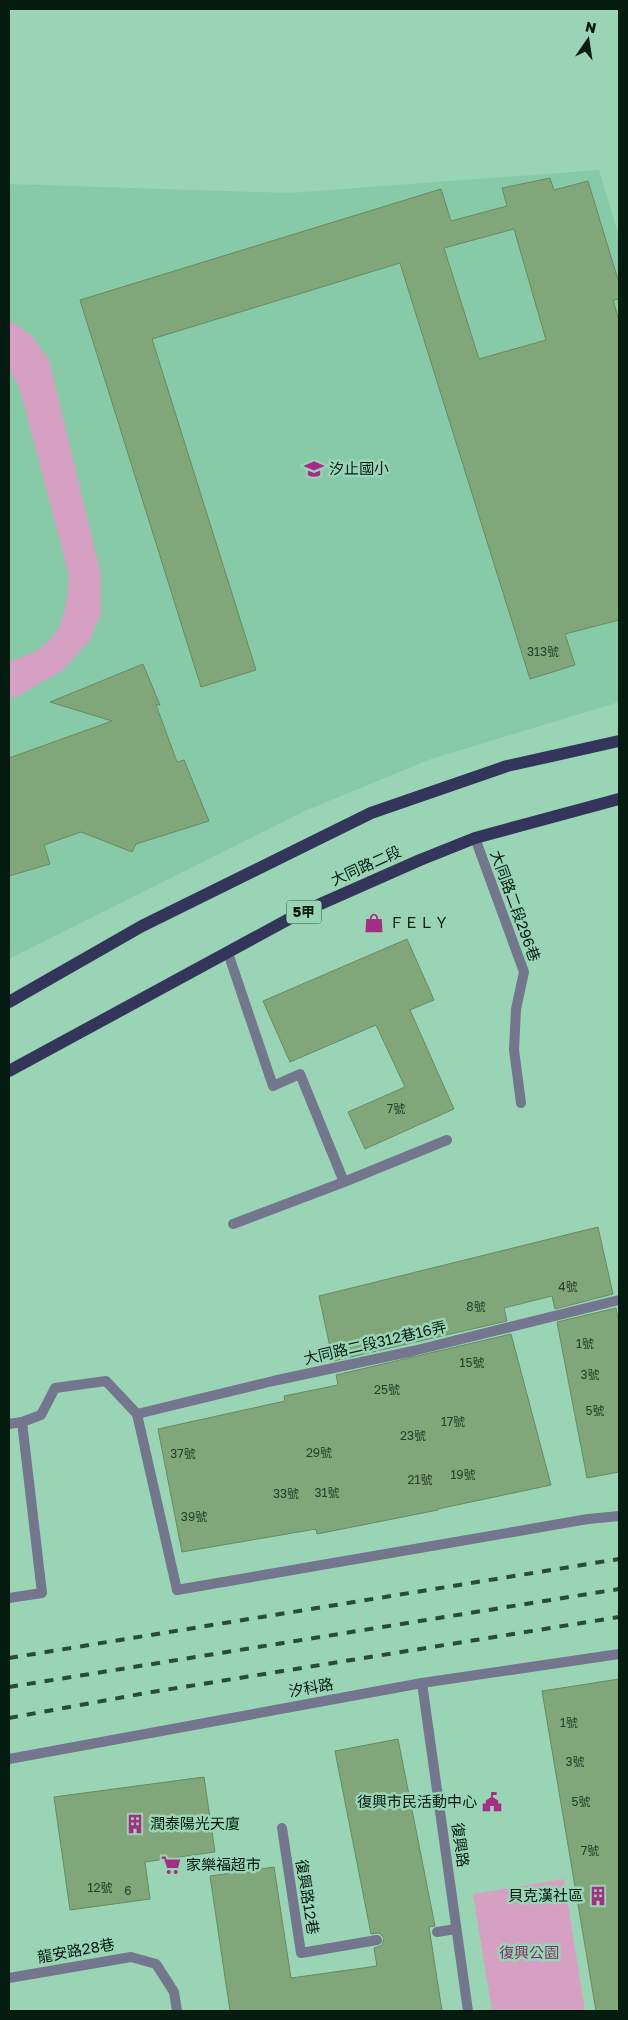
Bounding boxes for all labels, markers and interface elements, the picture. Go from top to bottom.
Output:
north arrow [563,15,613,65]
text: N [584,17,598,36]
school or university icon: 汐止國小 [303,458,325,480]
place label: 汐止國小 [329,459,389,477]
house number: 313號 [527,644,559,659]
street label: 大同路二段 [328,842,404,889]
street label: 大同路二段296巷 [487,848,544,964]
road number: 5甲 [286,900,322,924]
shop icon: ＦＥＬＹ [363,912,385,934]
place label: ＦＥＬＹ [389,913,449,931]
house number: 7號 [387,1101,405,1116]
house number: 4號 [558,1279,578,1294]
house number: 8號 [466,1299,486,1314]
street label: 大同路二段312巷16弄 [302,1317,448,1367]
house number: 1號 [576,1336,594,1351]
house number: 15號 [460,1355,484,1370]
house number: 3號 [580,1367,600,1382]
house number: 25號 [374,1382,400,1397]
house number: 5號 [586,1403,604,1418]
house number: 17號 [441,1414,465,1429]
house number: 23號 [400,1428,426,1443]
house number: 29號 [306,1445,332,1460]
house number: 37號 [170,1446,196,1461]
house number: 19號 [450,1467,476,1482]
house number: 21號 [408,1472,432,1487]
house number: 31號 [315,1485,339,1500]
house number: 33號 [273,1486,299,1501]
house number: 39號 [181,1509,207,1524]
street label: 汐科路 [287,1674,335,1700]
house number: 1號 [560,1715,578,1730]
house number: 3號 [565,1754,585,1769]
public building icon: 復興市民活動中心 [481,1791,503,1813]
place label: 復興市民活動中心 [357,1792,477,1810]
house number: 5號 [572,1794,590,1809]
building icon: 潤泰陽光天廈 [124,1813,146,1835]
place label: 潤泰陽光天廈 [150,1814,240,1832]
street label: 復興路 [449,1821,473,1868]
house number: 7號 [581,1843,599,1858]
supermarket icon: 家樂福超市 [160,1854,182,1876]
place label: 家樂福超市 [186,1855,261,1873]
street label: 復興路12巷 [293,1858,323,1936]
house number: 12號 [88,1880,112,1895]
house number: 6 [124,1883,132,1898]
building icon: 貝克漢社區 [587,1885,609,1907]
place label: 貝克漢社區 [508,1886,583,1904]
street label: 龍安路28巷 [36,1934,116,1966]
park label: 復興公園 [499,1943,559,1961]

